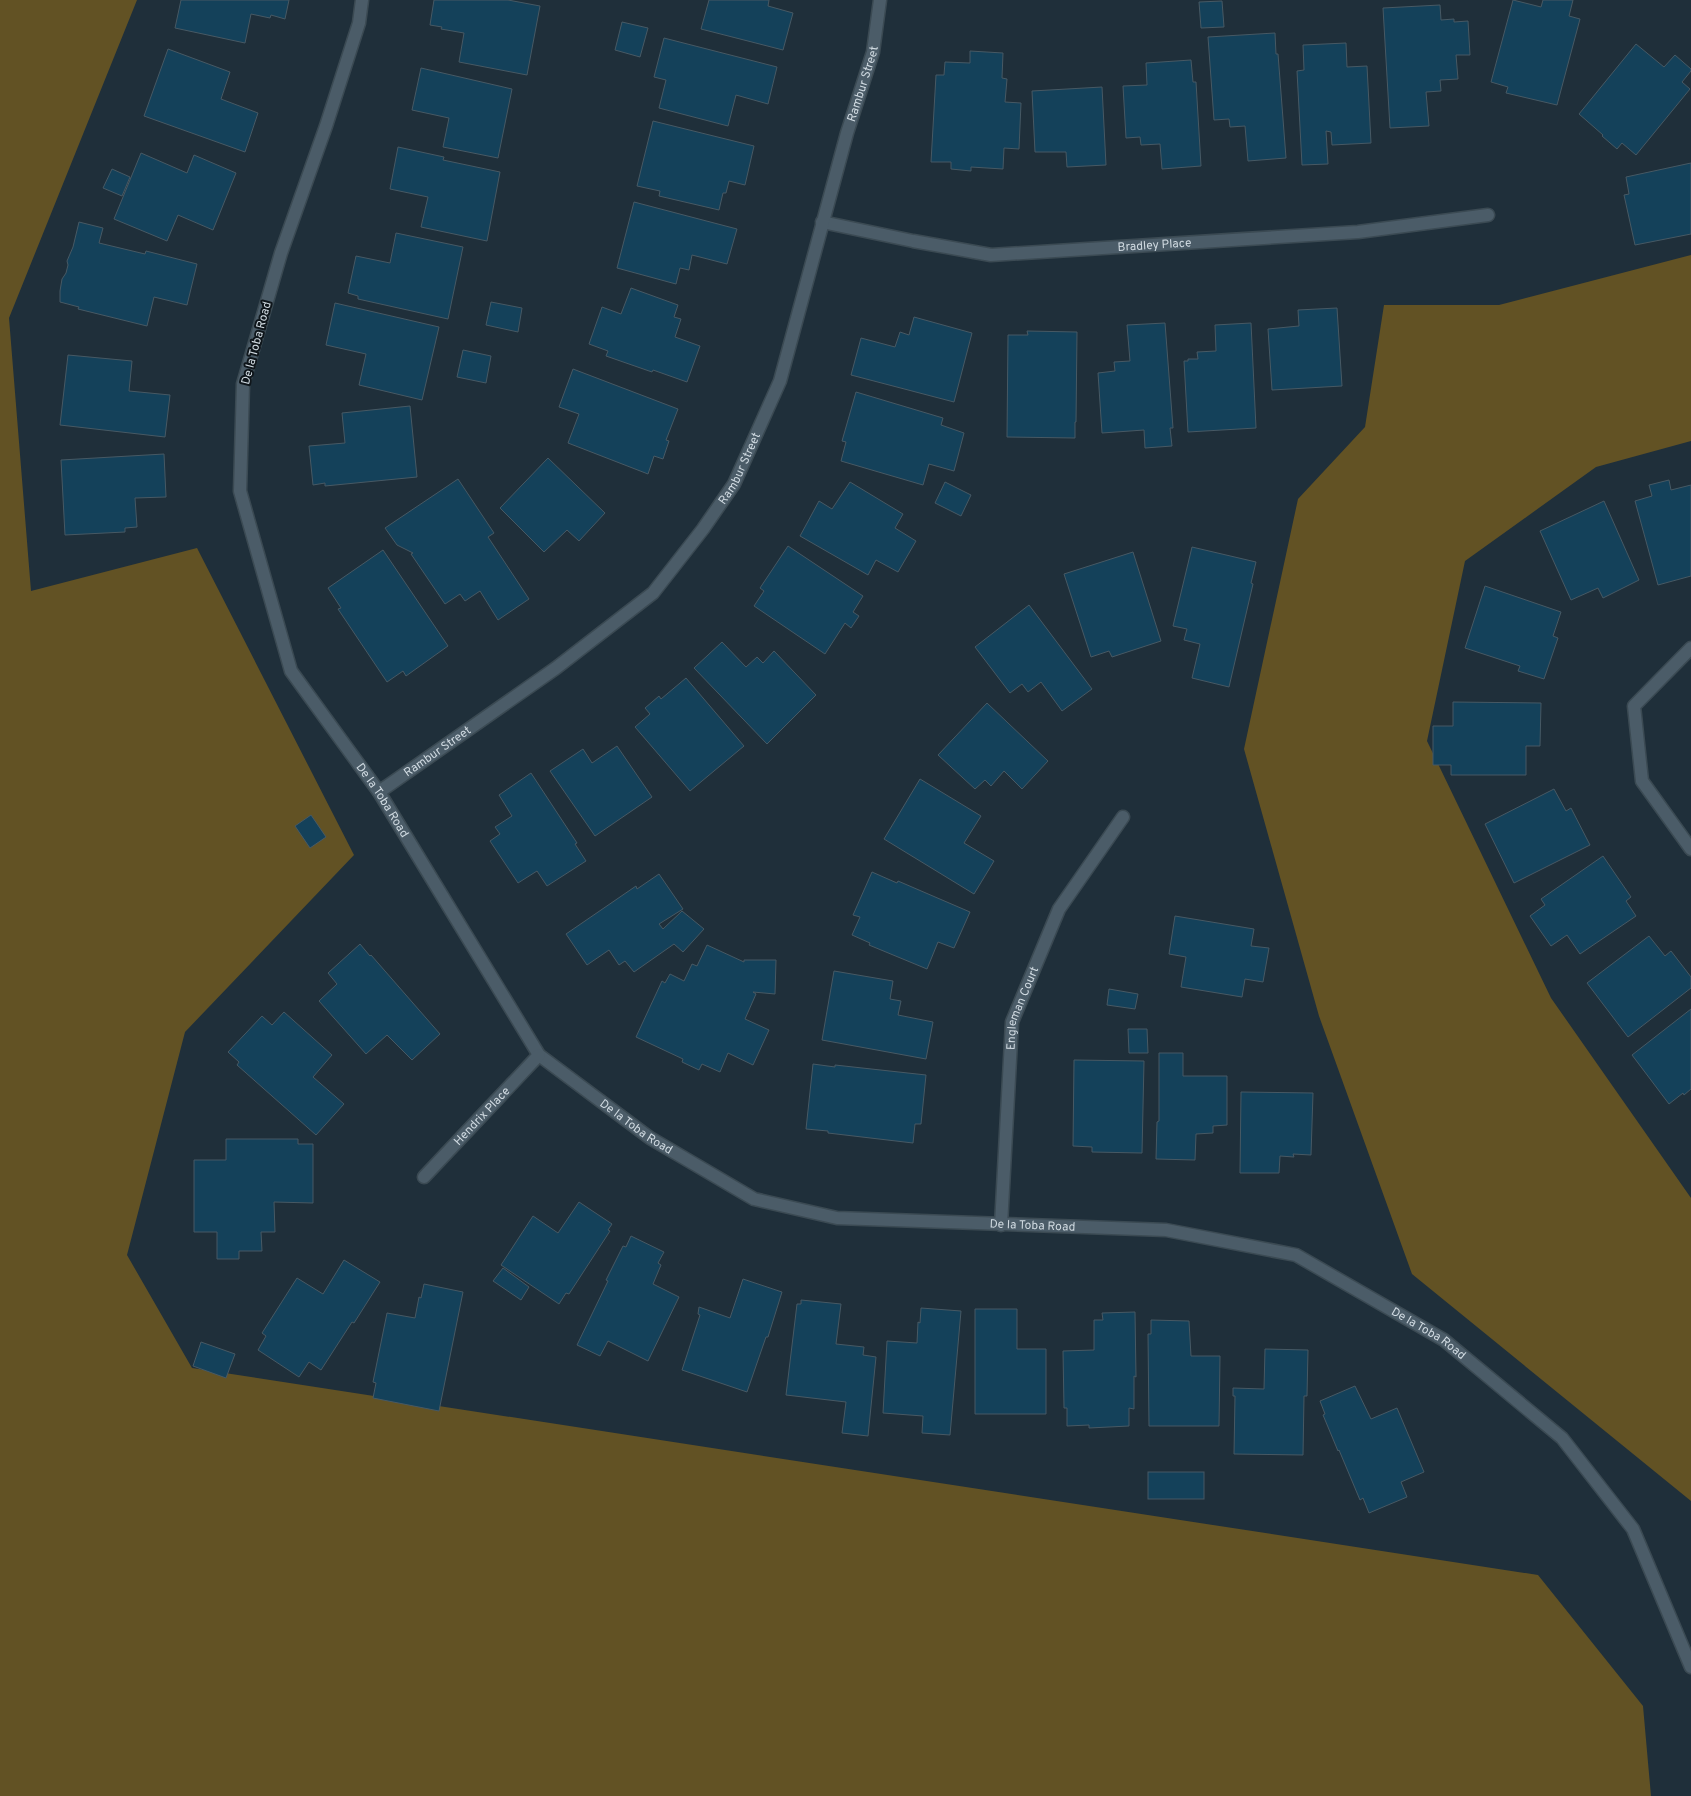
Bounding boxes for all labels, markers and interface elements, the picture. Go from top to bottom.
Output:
street label: Rambur Street [844,45,883,124]
street label: Bradley Place [1117,235,1192,256]
street label: De la Toba Road [238,300,276,387]
street label: Rambur Street [715,430,765,508]
street label: Rambur Street [401,723,475,781]
street label: De la Toba Road [352,760,412,841]
street label: Engleman Court [1003,964,1043,1051]
street label: Hendrix Place [451,1084,514,1149]
street label: De la Toba Road [596,1096,675,1158]
street label: De la Toba Road [989,1217,1076,1236]
street label: De la Toba Road [1388,1304,1469,1364]

